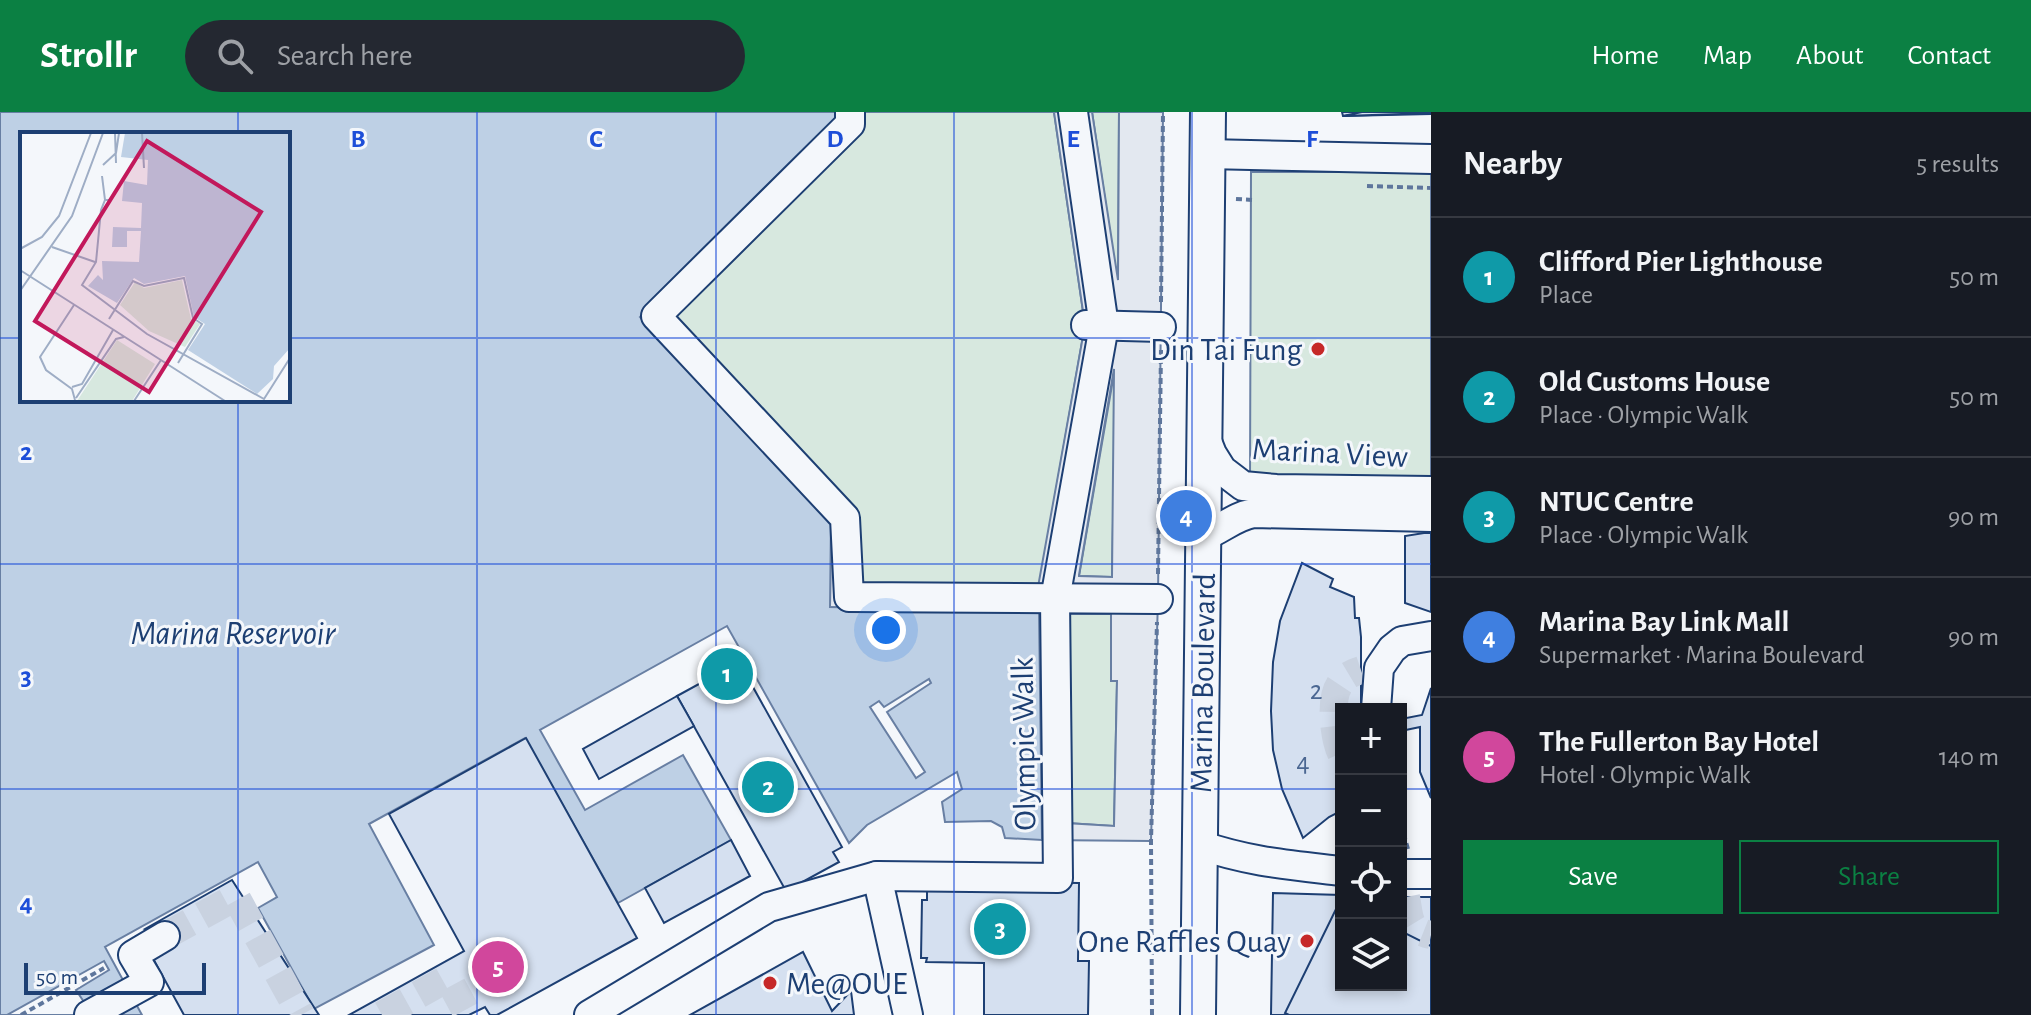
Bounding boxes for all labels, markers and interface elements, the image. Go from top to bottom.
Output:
search box [185,20,745,92]
icon: search [213,34,257,78]
text: Strollr [40,37,137,75]
text: Search here [277,41,413,71]
text: Home [1592,42,1659,70]
text: Map [1703,42,1752,70]
text: About [1796,42,1864,70]
text: Contact [1908,42,1991,70]
text: B [350,126,366,152]
text: C [589,126,603,152]
text: D [826,126,844,152]
text: E [1066,126,1080,152]
text: F [1306,126,1319,152]
inset map [20,132,290,402]
text: Nearby [1463,147,1562,181]
text: 5 results [1916,151,1999,177]
text: Clifford Pier Lighthouse [1539,247,1823,277]
text: 1 [1484,264,1494,290]
text: 50 m [1949,264,1999,290]
text: Place [1539,282,1593,308]
place label: Din Tai Fung [1150,334,1302,366]
marker: Din Tai Fung [1309,340,1327,358]
text: Old Customs House [1539,367,1770,397]
text: 2 [1483,384,1495,410]
text: 50 m [1949,384,1999,410]
text: Place · Olympic Walk [1539,402,1748,428]
street label: Marina View [1251,433,1409,473]
text: 2 [20,439,32,465]
pin: 4 [1160,486,1212,546]
text: NTUC Centre [1539,487,1694,517]
text: 3 [1483,504,1495,530]
text: 90 m [1948,504,1999,530]
text: Place · Olympic Walk [1539,522,1748,548]
street label: Marina Boulevard [1185,573,1221,793]
text: Marina Bay Link Mall [1539,607,1789,637]
your location [866,610,906,650]
water label: Marina Reservoir [131,617,336,651]
text: 4 [1482,624,1496,650]
text: 90 m [1948,624,1999,650]
text: Supermarket · Marina Boulevard [1539,642,1864,668]
pin: 1 [701,644,753,704]
street label: Olympic Walk [1006,657,1042,831]
text: 3 [20,664,32,690]
house number: 2 [1310,677,1322,705]
map controls [1335,703,1407,991]
button: + [1335,703,1407,775]
text: The Fullerton Bay Hotel [1539,727,1819,757]
text: 5 [1483,744,1495,770]
text: 140 m [1939,744,1999,770]
house number: 4 [1296,749,1310,777]
pin: 2 [742,757,794,817]
text: Hotel · Olympic Walk [1539,762,1751,788]
button: − [1335,775,1407,847]
button: Save [1463,840,1723,914]
button: Share [1739,840,1999,914]
button: locate [1335,847,1407,919]
text: 4 [19,890,33,916]
pin: 3 [974,899,1026,959]
button: layers [1335,919,1407,991]
place label: One Raffles Quay [1078,926,1291,958]
marker: One Raffles Quay [1298,932,1316,950]
pin: 5 [472,937,524,997]
scale bar [24,959,206,995]
text: 50 m [36,966,78,988]
place label: Me@OUE [786,968,908,1000]
marker: Me@OUE [761,974,779,992]

